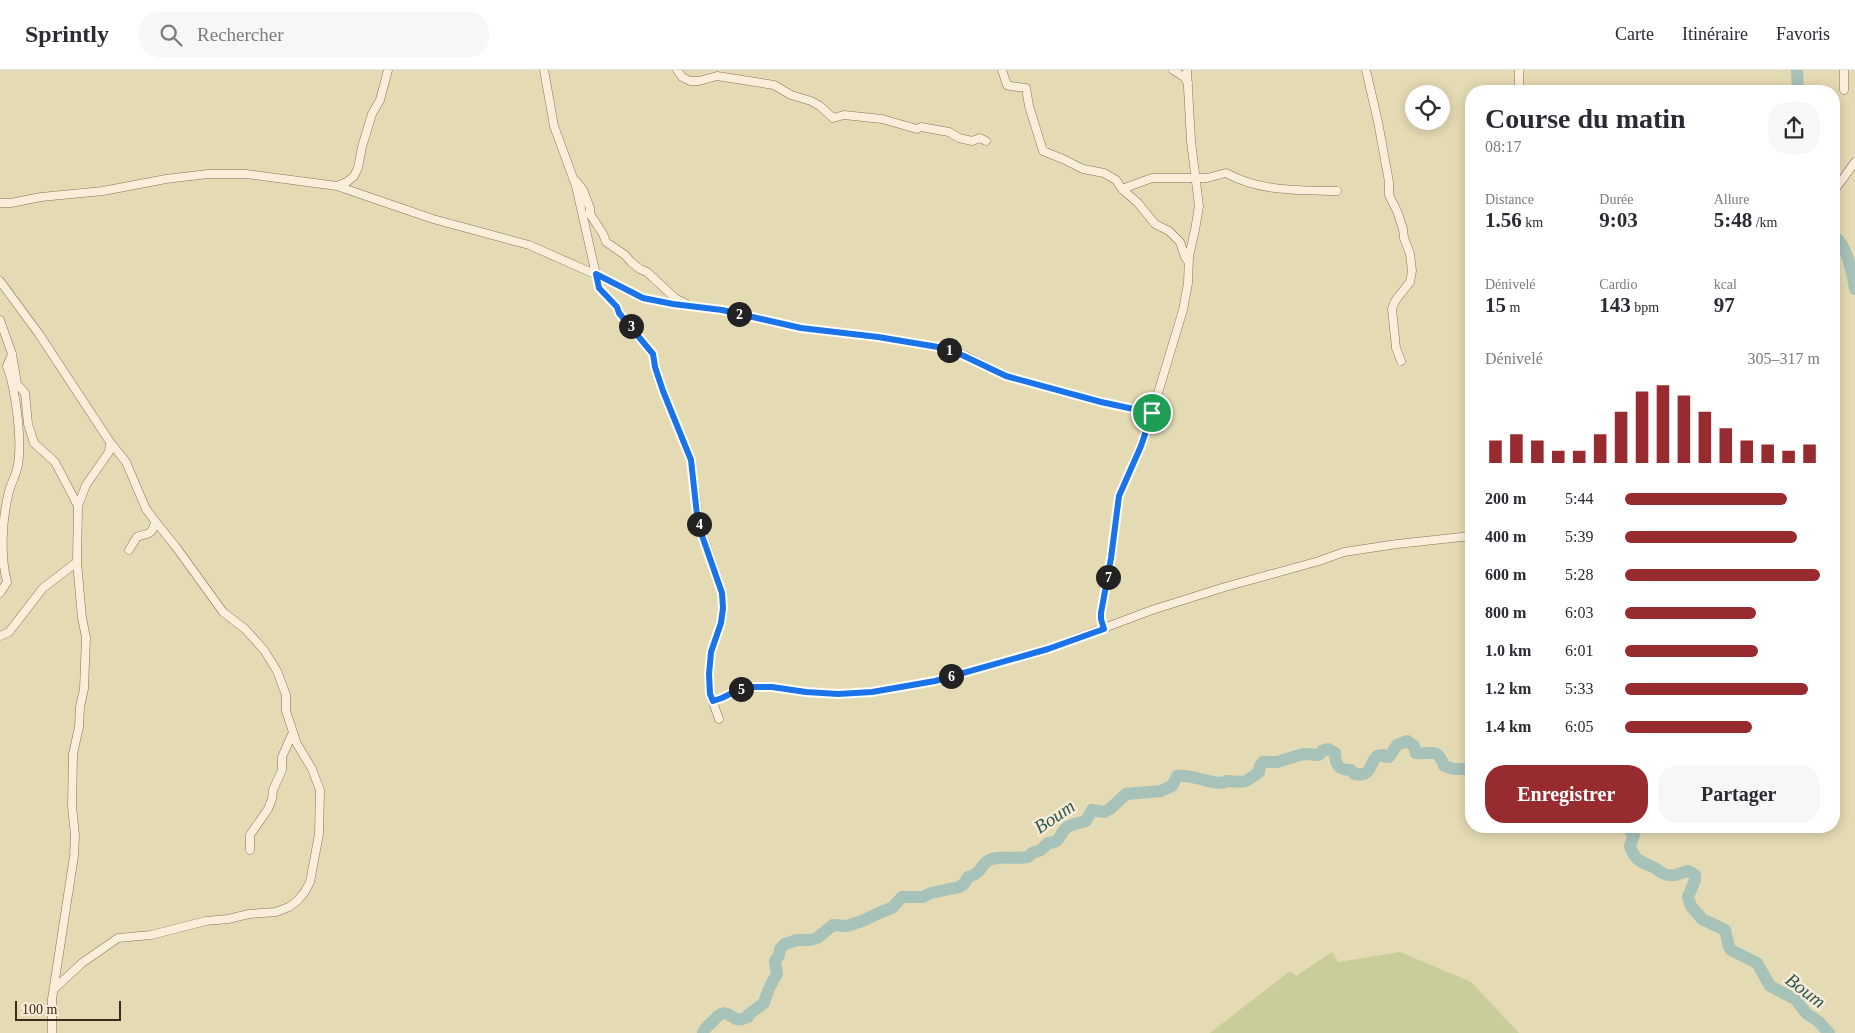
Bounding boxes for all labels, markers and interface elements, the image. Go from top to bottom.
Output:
search box [139,12,489,57]
text: Sprintly [25,21,109,47]
icon: search [157,21,185,49]
text: Rechercher [197,24,284,45]
text: Carte [1615,24,1654,44]
text: Itinéraire [1682,24,1748,44]
text: Favoris [1776,24,1830,44]
map controls [1405,85,1450,130]
button: locate [1405,85,1450,130]
button: share [1768,102,1820,154]
text: Course du matin [1485,103,1686,134]
text: 08:17 [1485,138,1521,155]
text: Distance [1485,192,1534,207]
text: Durée [1599,192,1634,207]
text: Allure [1714,192,1749,207]
text: 1.56 [1485,208,1522,232]
text: 9:03 [1599,208,1638,232]
text: 5:48 [1714,208,1752,232]
text: km [1522,215,1543,230]
text: /km [1752,215,1777,230]
text: Dénivelé [1485,277,1536,292]
text: Cardio [1599,277,1637,292]
text: kcal [1714,277,1737,292]
text: 15 [1485,293,1506,317]
text: 143 [1599,293,1631,317]
text: 97 [1714,293,1735,317]
text: m [1506,300,1520,315]
text: bpm [1631,300,1659,315]
pin: 2 [726,302,752,326]
text: 2 [736,307,743,322]
pin: 3 [618,314,644,338]
text: 3 [628,319,635,334]
pin: 1 [936,338,962,362]
text: 1 [946,343,953,358]
text: Dénivelé [1485,350,1543,367]
text: 305–317 m [1748,350,1820,367]
pin [1131,392,1173,434]
icon: arrive [1138,399,1166,427]
text: 200 m [1485,490,1526,507]
text: 5:44 [1565,490,1593,507]
pin: 4 [686,512,712,536]
text: 4 [696,517,703,532]
text: 400 m [1485,528,1526,545]
text: 5:39 [1565,528,1593,545]
pin: 7 [1096,564,1120,590]
text: 600 m [1485,566,1526,583]
text: 5:28 [1565,566,1593,583]
text: 7 [1105,570,1112,585]
text: 800 m [1485,604,1526,621]
text: 6:03 [1565,604,1593,621]
text: 1.0 km [1485,642,1531,659]
text: 6:01 [1565,642,1593,659]
pin: 6 [938,664,964,688]
text: 6 [948,669,955,684]
pin: 5 [728,676,754,702]
text: 1.2 km [1485,680,1531,697]
text: 5:33 [1565,680,1593,697]
text: 5 [738,682,745,697]
text: 1.4 km [1485,718,1531,735]
text: 6:05 [1565,718,1593,735]
button: Enregistrer [1485,765,1648,823]
button: Partager [1658,765,1820,823]
water label: Boum [1030,795,1079,838]
water label: Boum [1782,969,1830,1012]
scale bar [15,998,121,1021]
text: 100 m [22,1002,57,1017]

